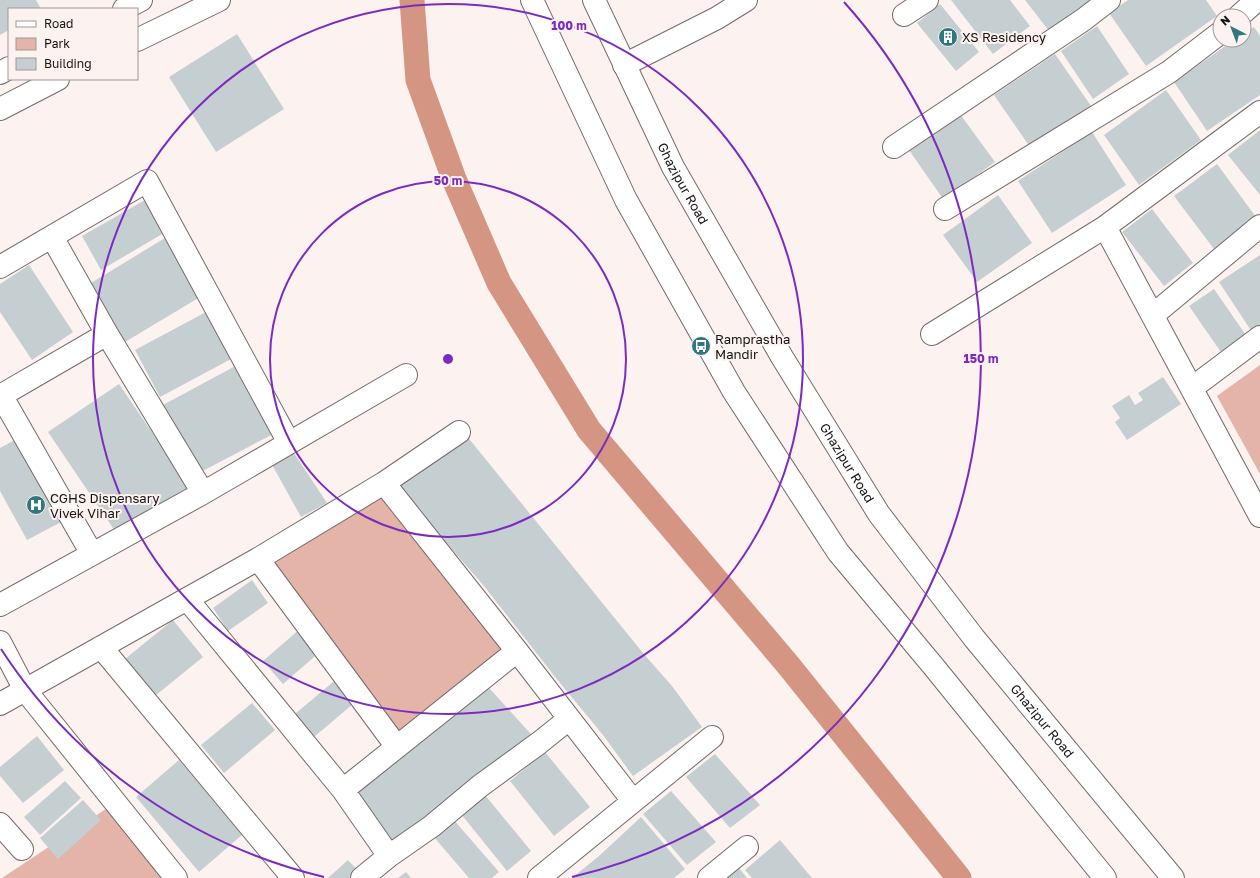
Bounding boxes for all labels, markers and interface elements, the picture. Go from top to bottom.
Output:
legend [8,8,138,80]
north arrow [1212,8,1252,48]
text: N [1218,13,1232,28]
text: Road [44,16,73,31]
text: 100 m [551,18,587,33]
building icon: XS Residency [937,26,959,48]
place label: XS Residency [962,29,1047,45]
text: Park [44,36,70,51]
text: Building [44,56,92,71]
street label: Ghazipur Road [655,140,712,227]
text: 50 m [434,173,462,188]
place label: Ramprastha Mandir [715,331,790,362]
bus stop icon: Ramprastha Mandir [690,335,712,357]
text: 150 m [964,351,998,366]
centre of rings [441,352,455,366]
street label: Ghazipur Road [817,420,878,505]
place label: CGHS Dispensary Vivek Vihar [50,490,160,521]
hospital icon: CGHS Dispensary Vivek Vihar [25,494,47,516]
street label: Ghazipur Road [1007,681,1078,761]

